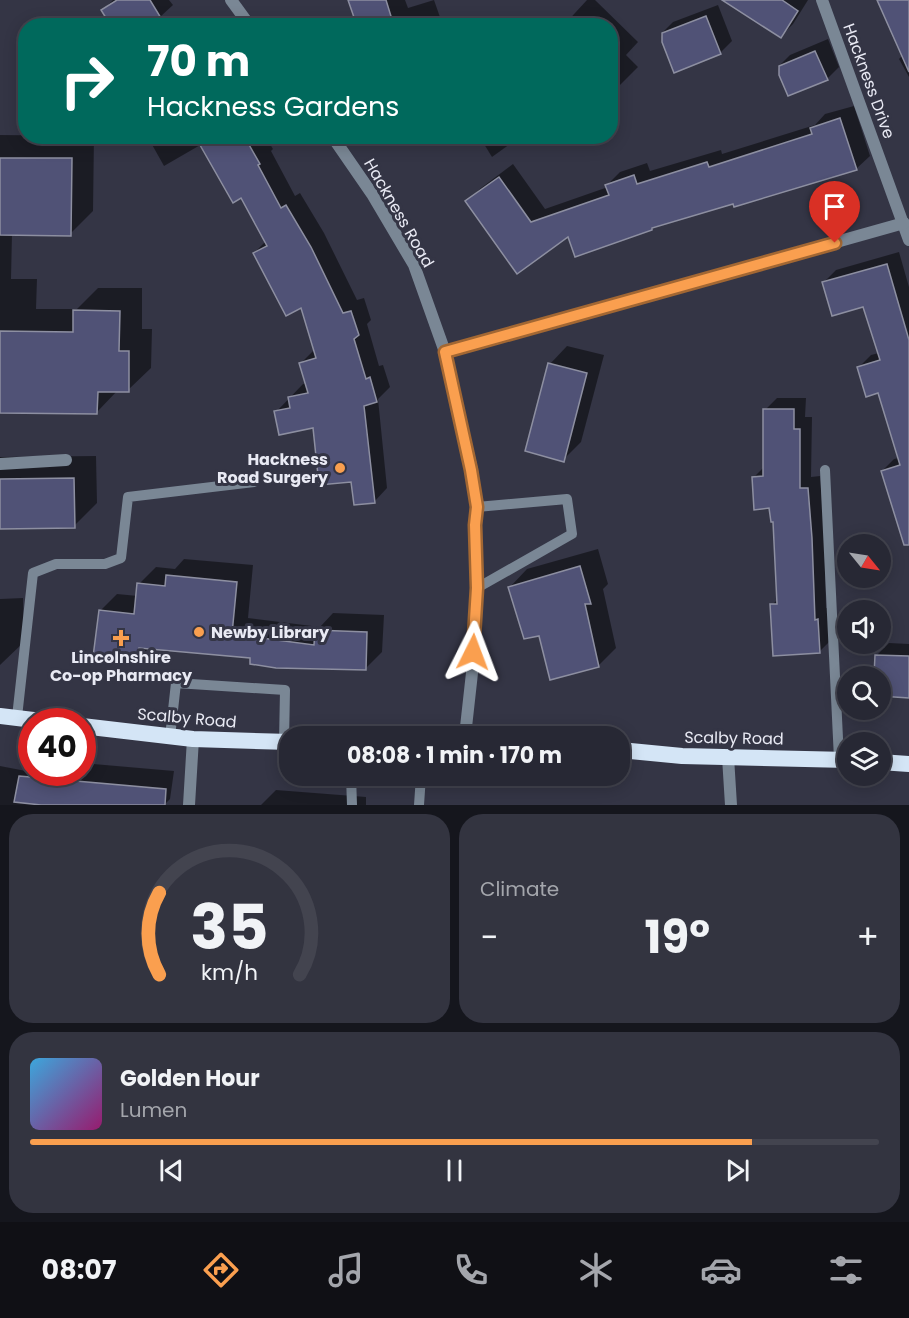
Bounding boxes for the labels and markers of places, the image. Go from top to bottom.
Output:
pin [809,181,860,243]
place label: Hackness Road Surgery [217,448,329,489]
marker: Hackness Road Surgery [333,461,347,475]
place label: Newby Library [211,621,330,644]
marker: Newby Library [192,625,206,639]
marker: Lincolnshire Co-op Pharmacy [114,631,128,645]
place label: Lincolnshire Co-op Pharmacy [50,646,193,687]

